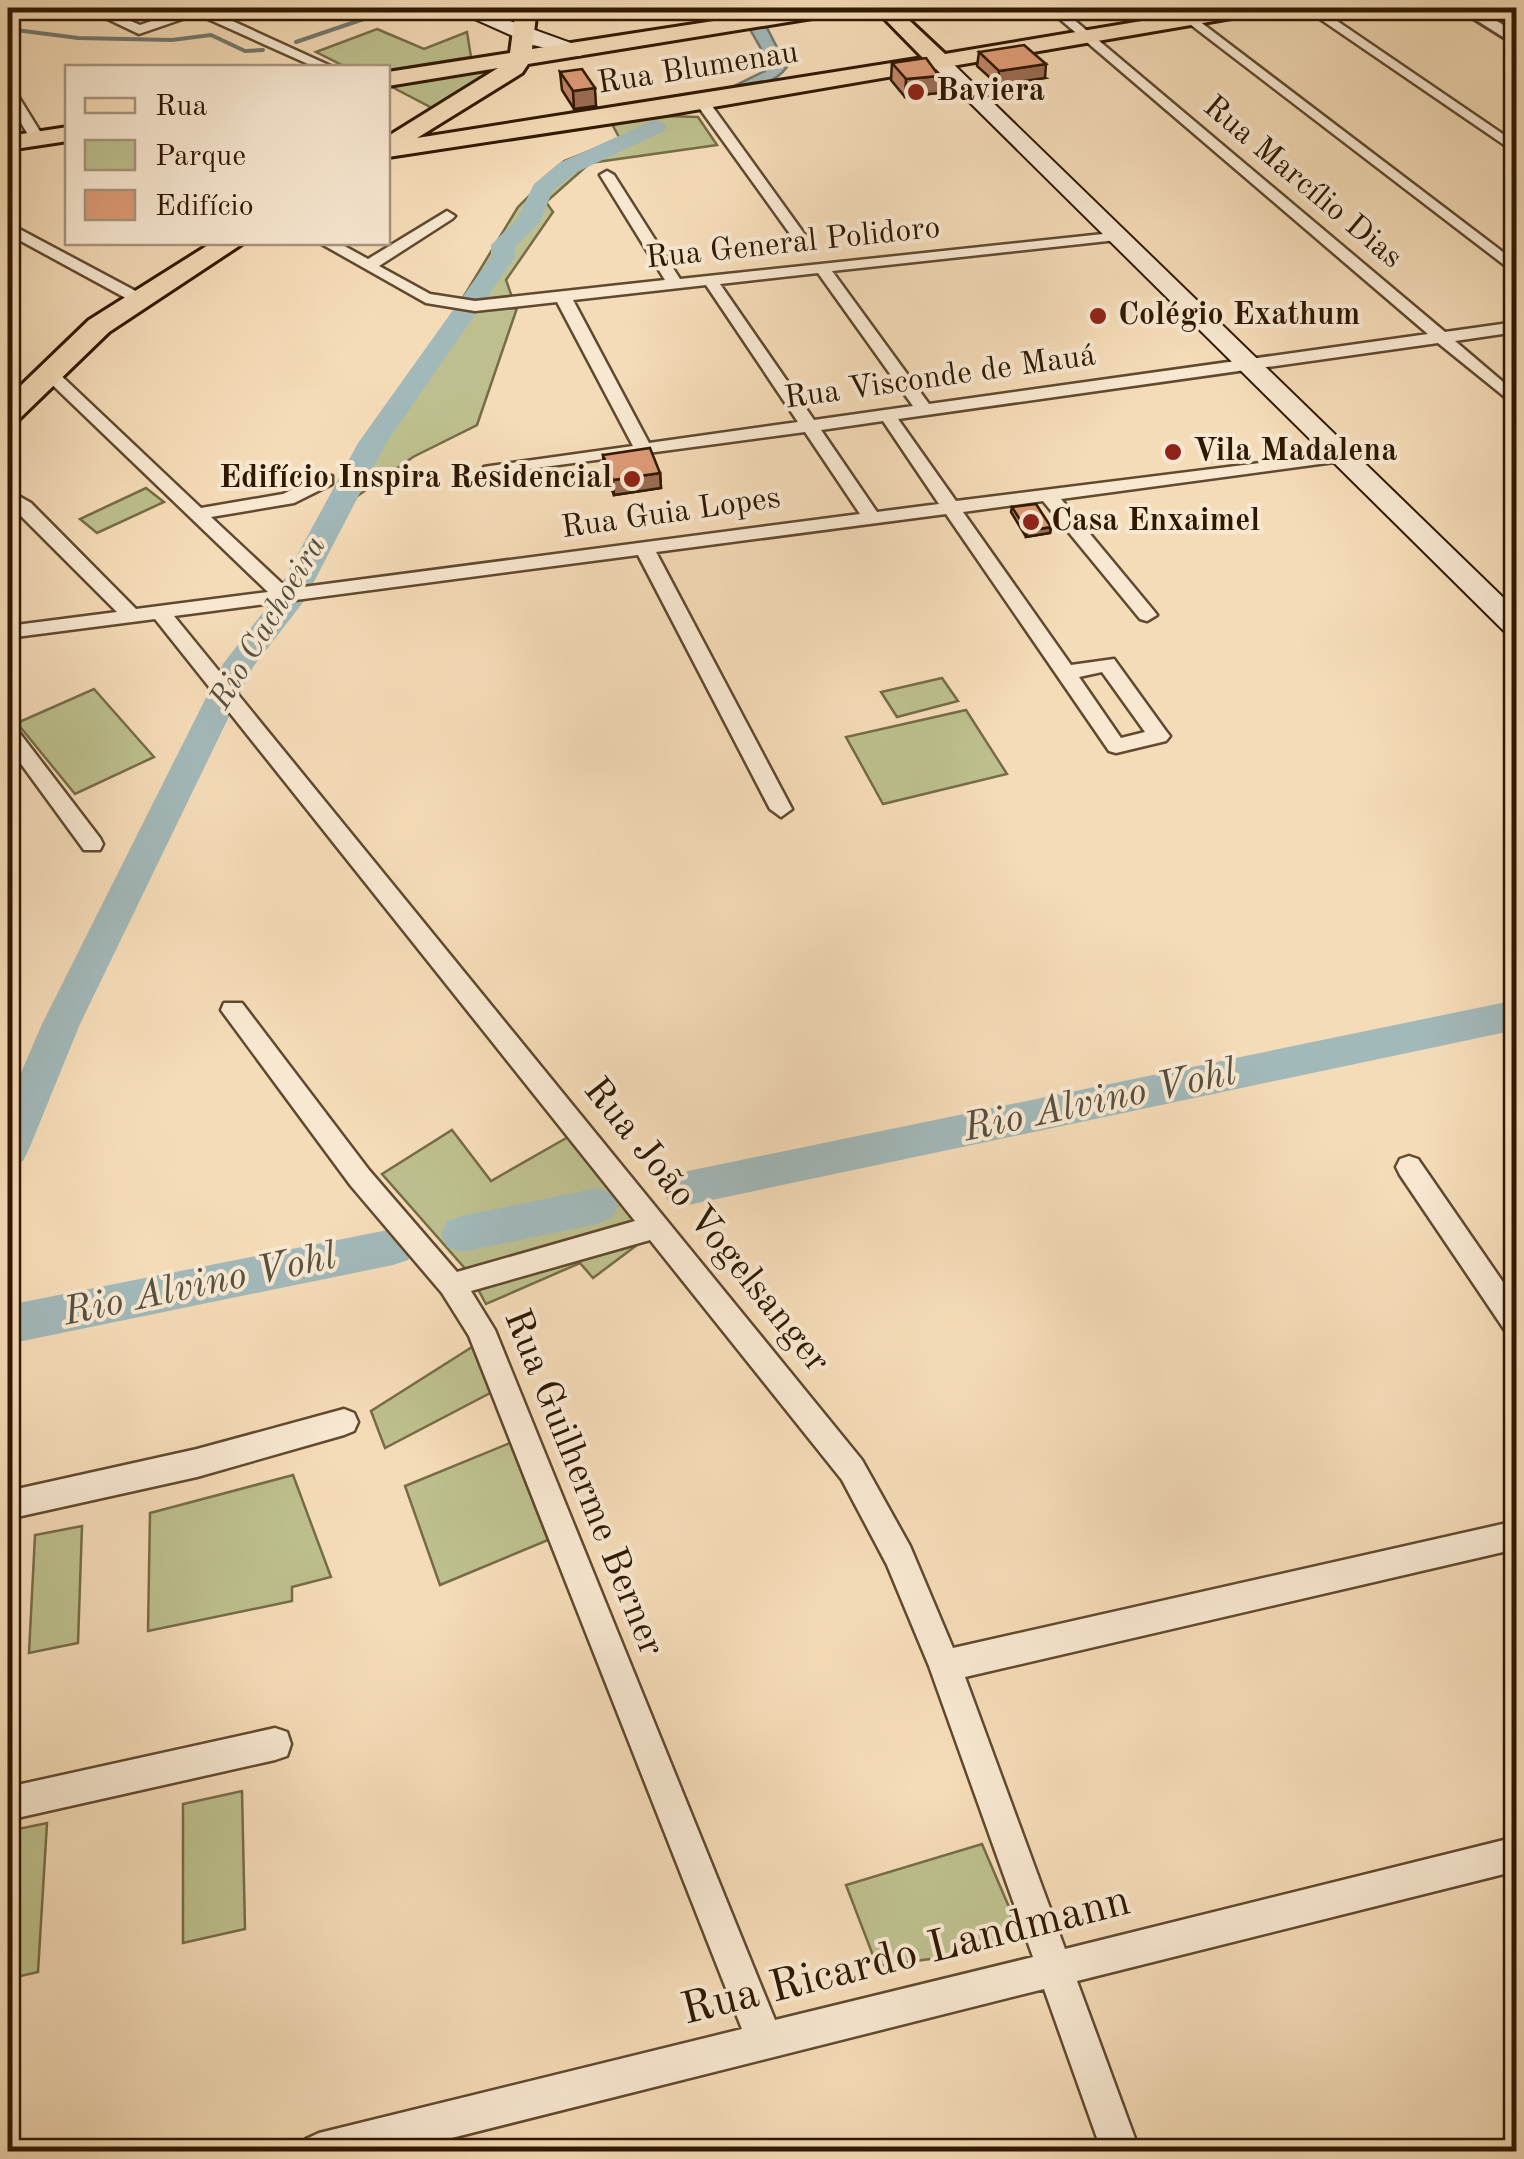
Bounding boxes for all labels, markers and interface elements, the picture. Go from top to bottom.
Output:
street label: Rua Blumenau [595,37,801,101]
legend [65,65,390,245]
place label: Baviera [936,76,1045,108]
marker: Baviera [905,81,927,103]
street label: Rua Marcílio Dias [1197,91,1407,275]
text: Rua [155,92,207,122]
text: Parque [155,142,246,172]
text: Edifício [155,192,254,222]
street label: Rua General Polidoro [644,213,942,275]
place label: Colégio Exathum [1118,300,1360,332]
marker: Colégio Exathum [1087,305,1109,327]
street label: Rua Visconde de Mauá [782,340,1098,416]
place label: Vila Madalena [1193,436,1397,468]
marker: Vila Madalena [1162,441,1184,463]
place label: Edifício Inspira Residencial [219,463,612,495]
marker: Edifício Inspira Residencial [621,468,643,490]
street label: Rua Guia Lopes [559,483,783,545]
place label: Casa Enxaimel [1051,506,1260,538]
marker: Casa Enxaimel [1020,511,1042,533]
water label: Rio Cachoeira [204,531,333,716]
water label: Rio Alvino Vohl [959,1053,1241,1151]
street label: Rua João Vogelsanger [576,1072,836,1380]
water label: Rio Alvino Vohl [59,1237,341,1335]
street label: Rua Guilherme Berner [496,1304,670,1662]
street label: Rua Ricardo Landmann [677,1879,1135,2035]

